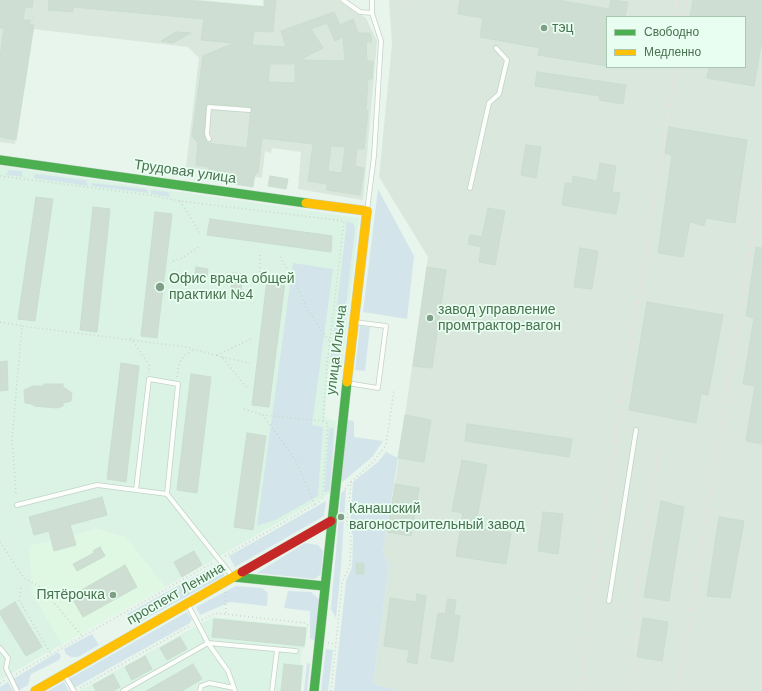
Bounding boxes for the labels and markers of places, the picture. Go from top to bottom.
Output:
place label: тэц [552,20,574,36]
marker: тэц [539,23,549,33]
place label: Офис врача общей практики №4 [169,271,295,304]
marker: Офис врача общей практики №4 [154,281,166,293]
place label: завод управление промтрактор-вагон [438,302,561,334]
marker: завод управление промтрактор-вагон [425,313,435,323]
place label: Канашский вагоностроительный завод [349,501,525,534]
marker: Канашский вагоностроительный завод [336,512,346,522]
place label: Пятёрочка [36,587,105,603]
marker: Пятёрочка [108,590,118,600]

